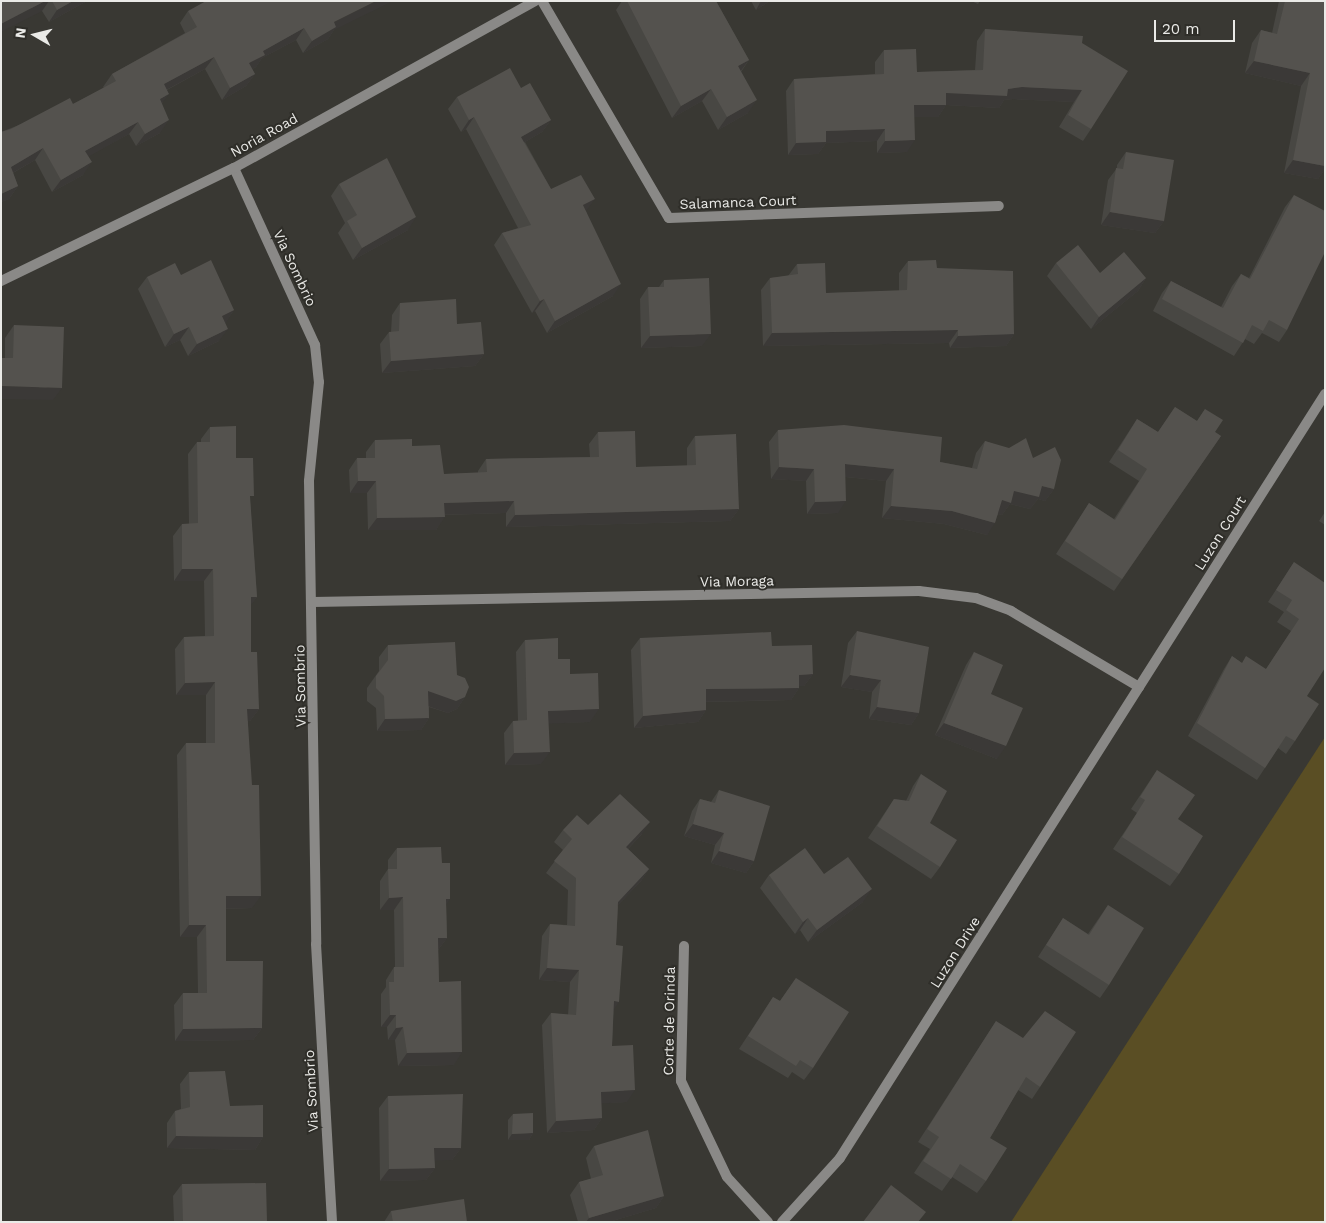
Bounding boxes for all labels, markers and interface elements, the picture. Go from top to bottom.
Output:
north arrow [10,10,60,60]
scale bar [1156,10,1237,42]
text: 20 m [1162,20,1200,38]
text: N [12,27,29,39]
street label: Noria Road [227,110,301,160]
street label: Salamanca Court [679,192,797,212]
street label: Via Sombrio [270,227,320,309]
street label: Luzon Court [1191,493,1249,573]
street label: Via Moraga [700,572,774,590]
street label: Via Sombrio [291,644,309,728]
street label: Luzon Drive [926,913,984,991]
street label: Corte de Orinda [660,966,678,1076]
street label: Via Sombrio [300,1049,322,1133]

